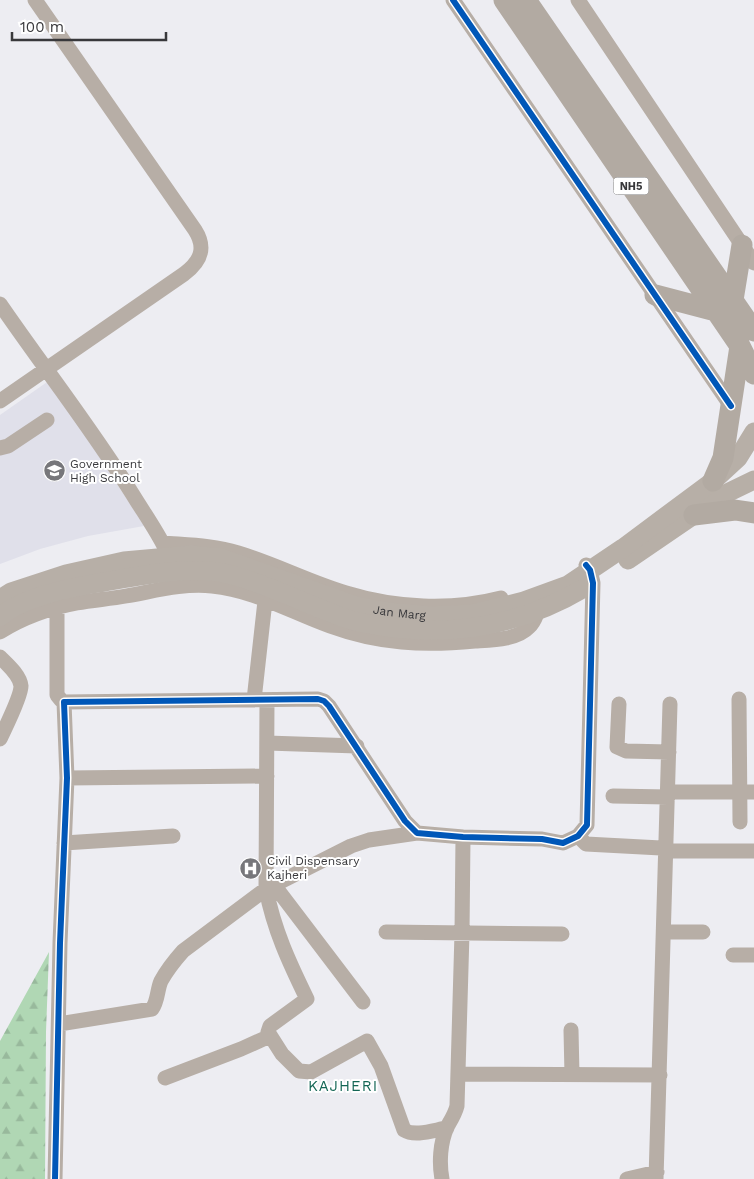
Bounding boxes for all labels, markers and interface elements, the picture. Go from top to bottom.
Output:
scale bar [12,10,166,42]
text: 100 m [20,18,64,36]
road number: NH5 [614,178,648,195]
place label: Government High School [70,457,142,485]
school or university icon: Government High School [42,459,66,483]
street label: Jan Marg [372,602,427,623]
place label: Civil Dispensary Kajheri [267,854,360,882]
hospital icon: Civil Dispensary Kajheri [239,856,263,880]
district label: KAJHERI [308,1077,378,1095]

